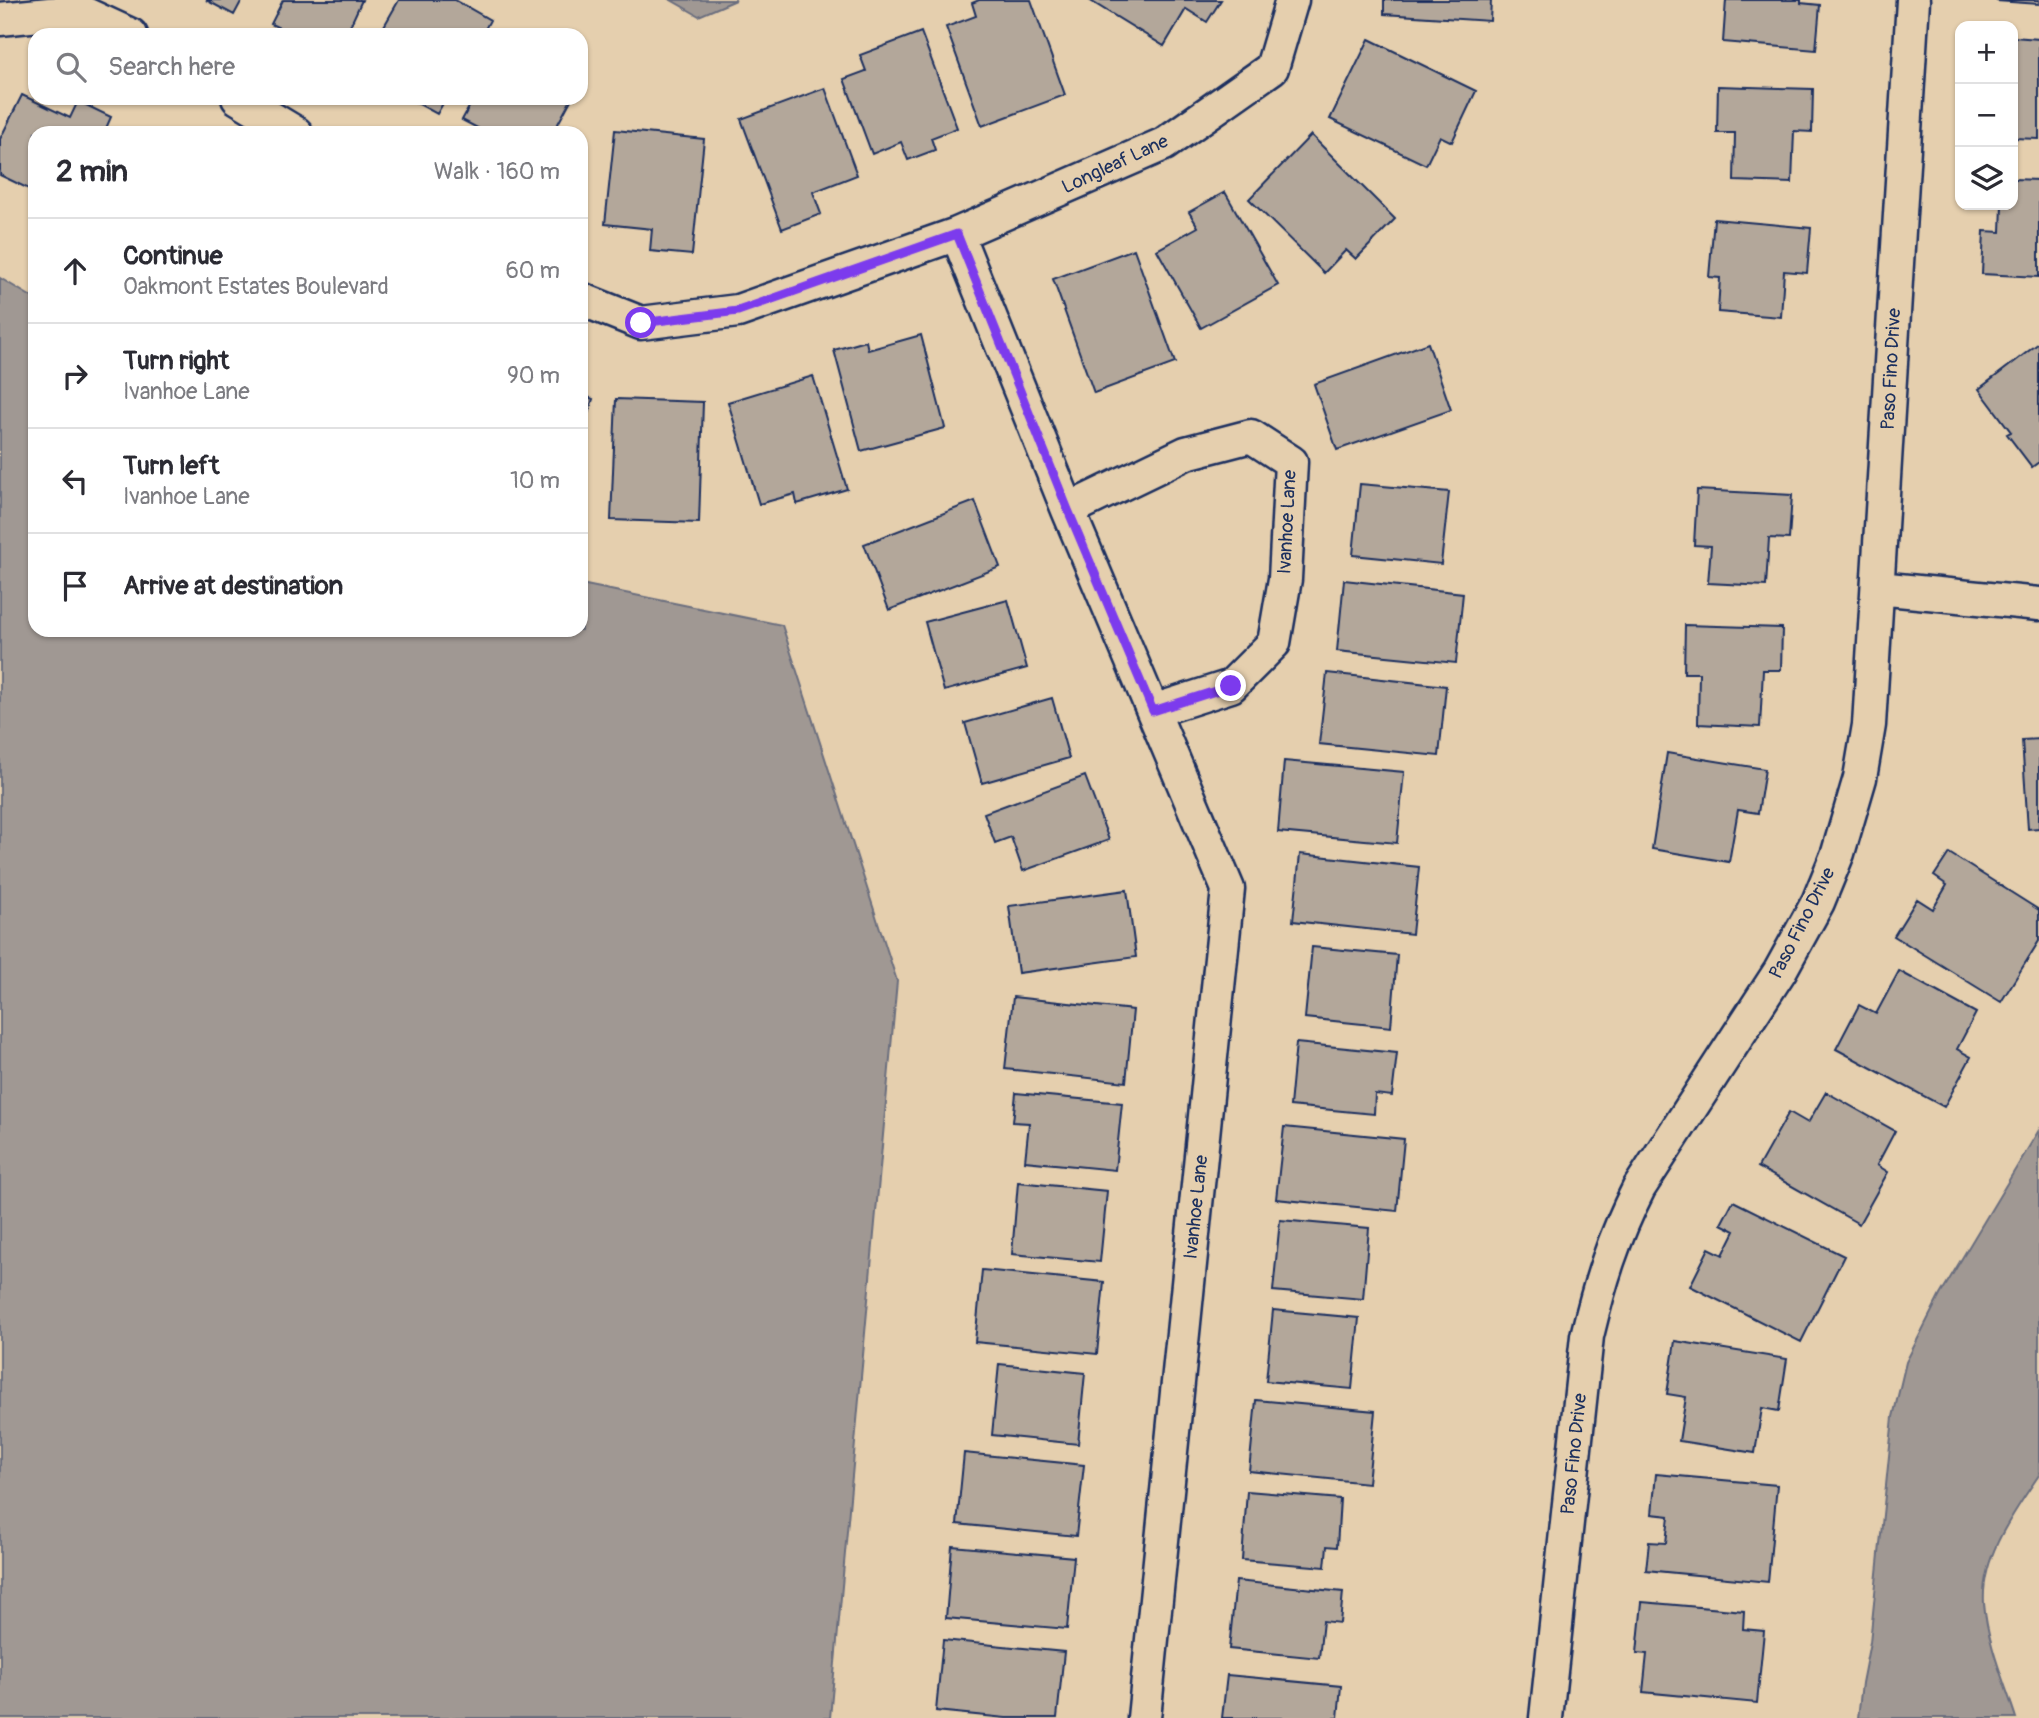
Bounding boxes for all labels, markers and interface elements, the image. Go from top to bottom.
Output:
map controls [1955,21,2018,210]
button: + [1955,21,2018,84]
search box [28,28,588,105]
icon: search [52,48,90,86]
text: Search here [108,51,235,83]
button: − [1955,84,2018,147]
street label: Longleaf Lane [1058,129,1173,199]
button: layers [1955,147,2018,210]
text: 2 min [56,153,128,190]
text: Walk · 160 m [434,157,560,186]
text: Continue [123,240,223,272]
icon: ahead [56,252,94,290]
text: 60 m [505,256,560,285]
text: Oakmont Estates Boulevard [123,272,389,301]
route start [625,307,656,338]
street label: Paso Fino Drive [1876,307,1906,431]
text: Turn right [123,345,229,377]
icon: right [56,357,94,395]
text: 90 m [507,361,560,390]
text: Ivanhoe Lane [123,377,250,406]
text: Turn left [123,450,219,482]
icon: left [56,462,94,500]
text: 10 m [510,466,560,495]
street label: Ivanhoe Lane [1272,468,1302,575]
text: Ivanhoe Lane [123,482,250,511]
icon: arrive [56,567,94,605]
text: Arrive at destination [123,570,343,602]
route end [1215,670,1246,701]
street label: Paso Fino Drive [1764,863,1841,983]
street label: Ivanhoe Lane [1179,1153,1213,1260]
street label: Paso Fino Drive [1556,1391,1592,1516]

